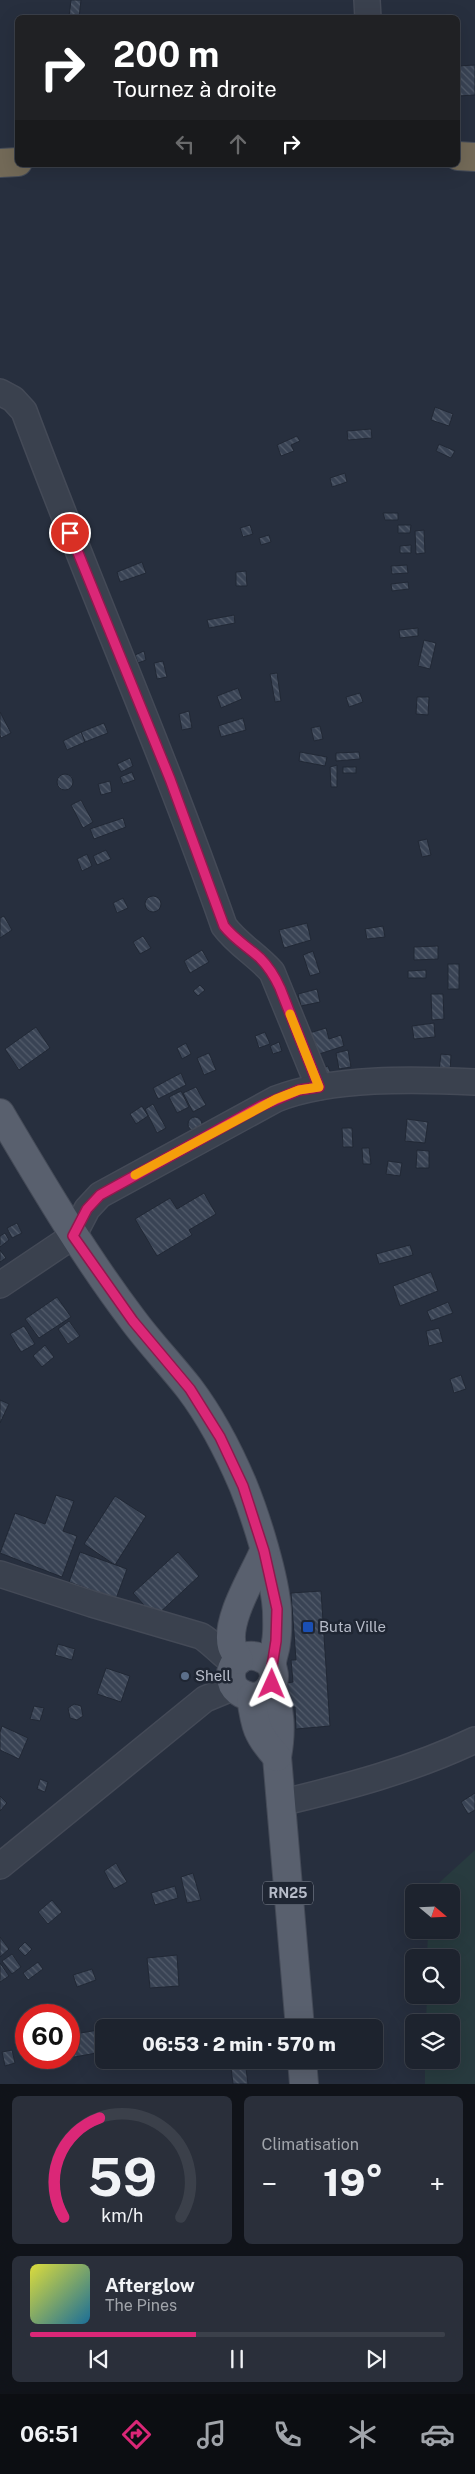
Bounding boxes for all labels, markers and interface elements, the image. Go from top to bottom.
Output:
text: 200 m [113,34,219,75]
icon: right [30,35,95,100]
text: Tournez à droite [113,76,277,102]
icon: left [171,130,199,158]
icon: ahead [224,130,252,158]
icon: right [277,130,305,158]
pin [49,512,91,554]
icon: arrive [56,519,84,547]
place label: Buta Ville [319,1618,386,1635]
marker: Buta Ville [301,1620,315,1634]
position arrow [245,1657,297,1709]
place label: Shell [195,1667,231,1684]
marker: Shell [179,1670,191,1682]
road number: RN25 [263,1882,313,1905]
north arrow [405,1884,460,1939]
map controls [405,1884,460,2069]
button: search [405,1949,460,2004]
speed limit sign: 60 [15,2004,80,2069]
button: layers [405,2014,460,2069]
text: 06:53 · 2 min · 570 m [142,2033,336,2055]
text: Climatisation [262,2135,359,2154]
text: 59 [87,2147,156,2208]
text: 19° [323,2160,383,2205]
text: − [262,2167,277,2200]
text: + [429,2167,445,2200]
text: km/h [101,2205,143,2226]
text: Afterglow [105,2274,195,2296]
text: The Pines [105,2296,177,2315]
icon: previous [85,2345,113,2373]
icon: pause [223,2345,251,2373]
icon: next [362,2345,390,2373]
icon: directions [119,2417,154,2452]
icon: music [194,2417,229,2452]
icon: phone [270,2417,305,2452]
icon: climate [345,2417,380,2452]
icon: car [420,2417,455,2452]
text: 06:51 [20,2421,79,2447]

